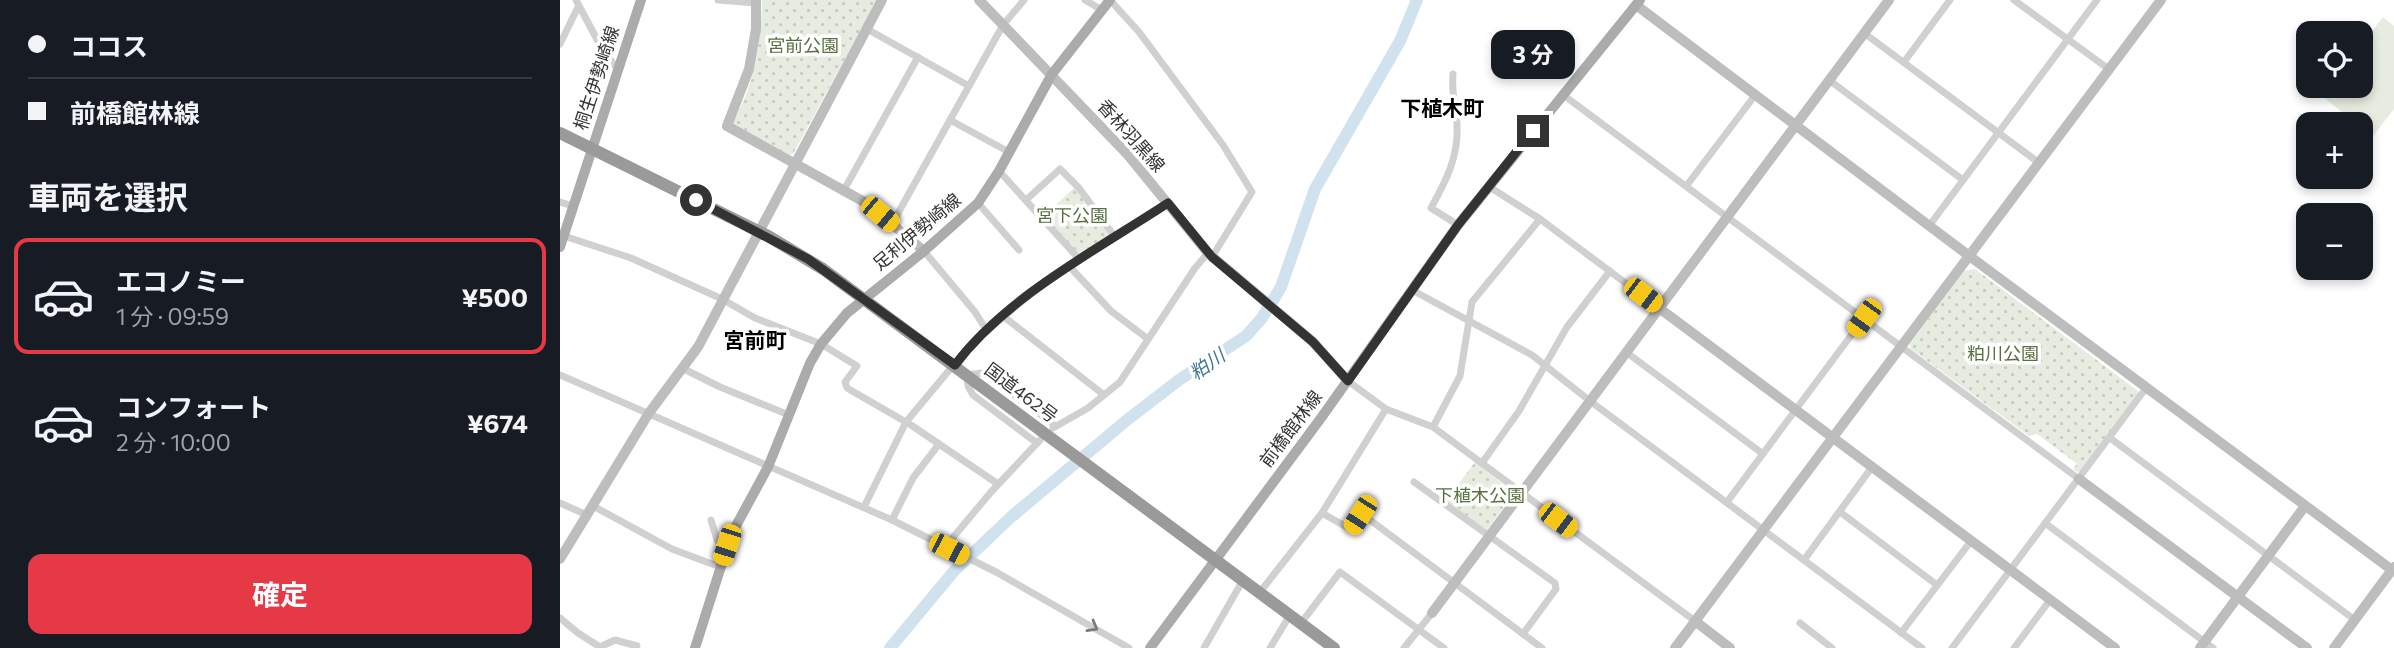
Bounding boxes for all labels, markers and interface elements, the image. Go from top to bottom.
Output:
map controls [2296,21,2373,280]
button: locate [2296,21,2373,98]
street label: 桐生伊勢崎線 [569,23,623,132]
text: ココス [70,30,148,61]
callout: 3 分 [1491,30,1575,78]
park label: 宮前公園 [767,34,839,56]
text: 3 分 [1513,40,1553,68]
street label: 香林羽黒線 [1093,95,1170,176]
district label: 下植木町 [1400,95,1484,120]
text: 前橋館林線 [70,97,200,128]
button: + [2296,112,2373,189]
route end [1517,115,1549,147]
text: 車両を選択 [28,176,188,216]
route start [680,184,712,216]
street label: 足利伊勢崎線 [868,188,965,274]
car [858,192,903,236]
button: − [2296,203,2373,280]
park label: 宮下公園 [1036,204,1108,226]
icon: car [32,265,95,328]
text: エコノミー [116,265,246,296]
car [1620,274,1667,316]
text: ¥500 [461,281,528,312]
car [1844,295,1885,341]
text: 1 分 · 09:59 [116,302,229,330]
district label: 宮前町 [724,327,787,352]
water label: 粕川 [1185,342,1231,384]
park label: 粕川公園 [1967,342,2039,364]
street label: 国道462号 [981,358,1062,427]
street label: 前橋館林線 [1254,386,1326,471]
icon: car [32,391,95,454]
text: コンフォート [116,391,271,422]
text: ¥674 [467,407,528,438]
text: 2 分 · 10:00 [116,428,231,456]
park label: 下植木公園 [1435,484,1525,506]
car [1340,492,1381,538]
car [1535,499,1582,541]
car [711,522,744,568]
car [926,530,973,568]
button: 確定 [28,554,532,634]
one-way arrow [1085,619,1098,632]

